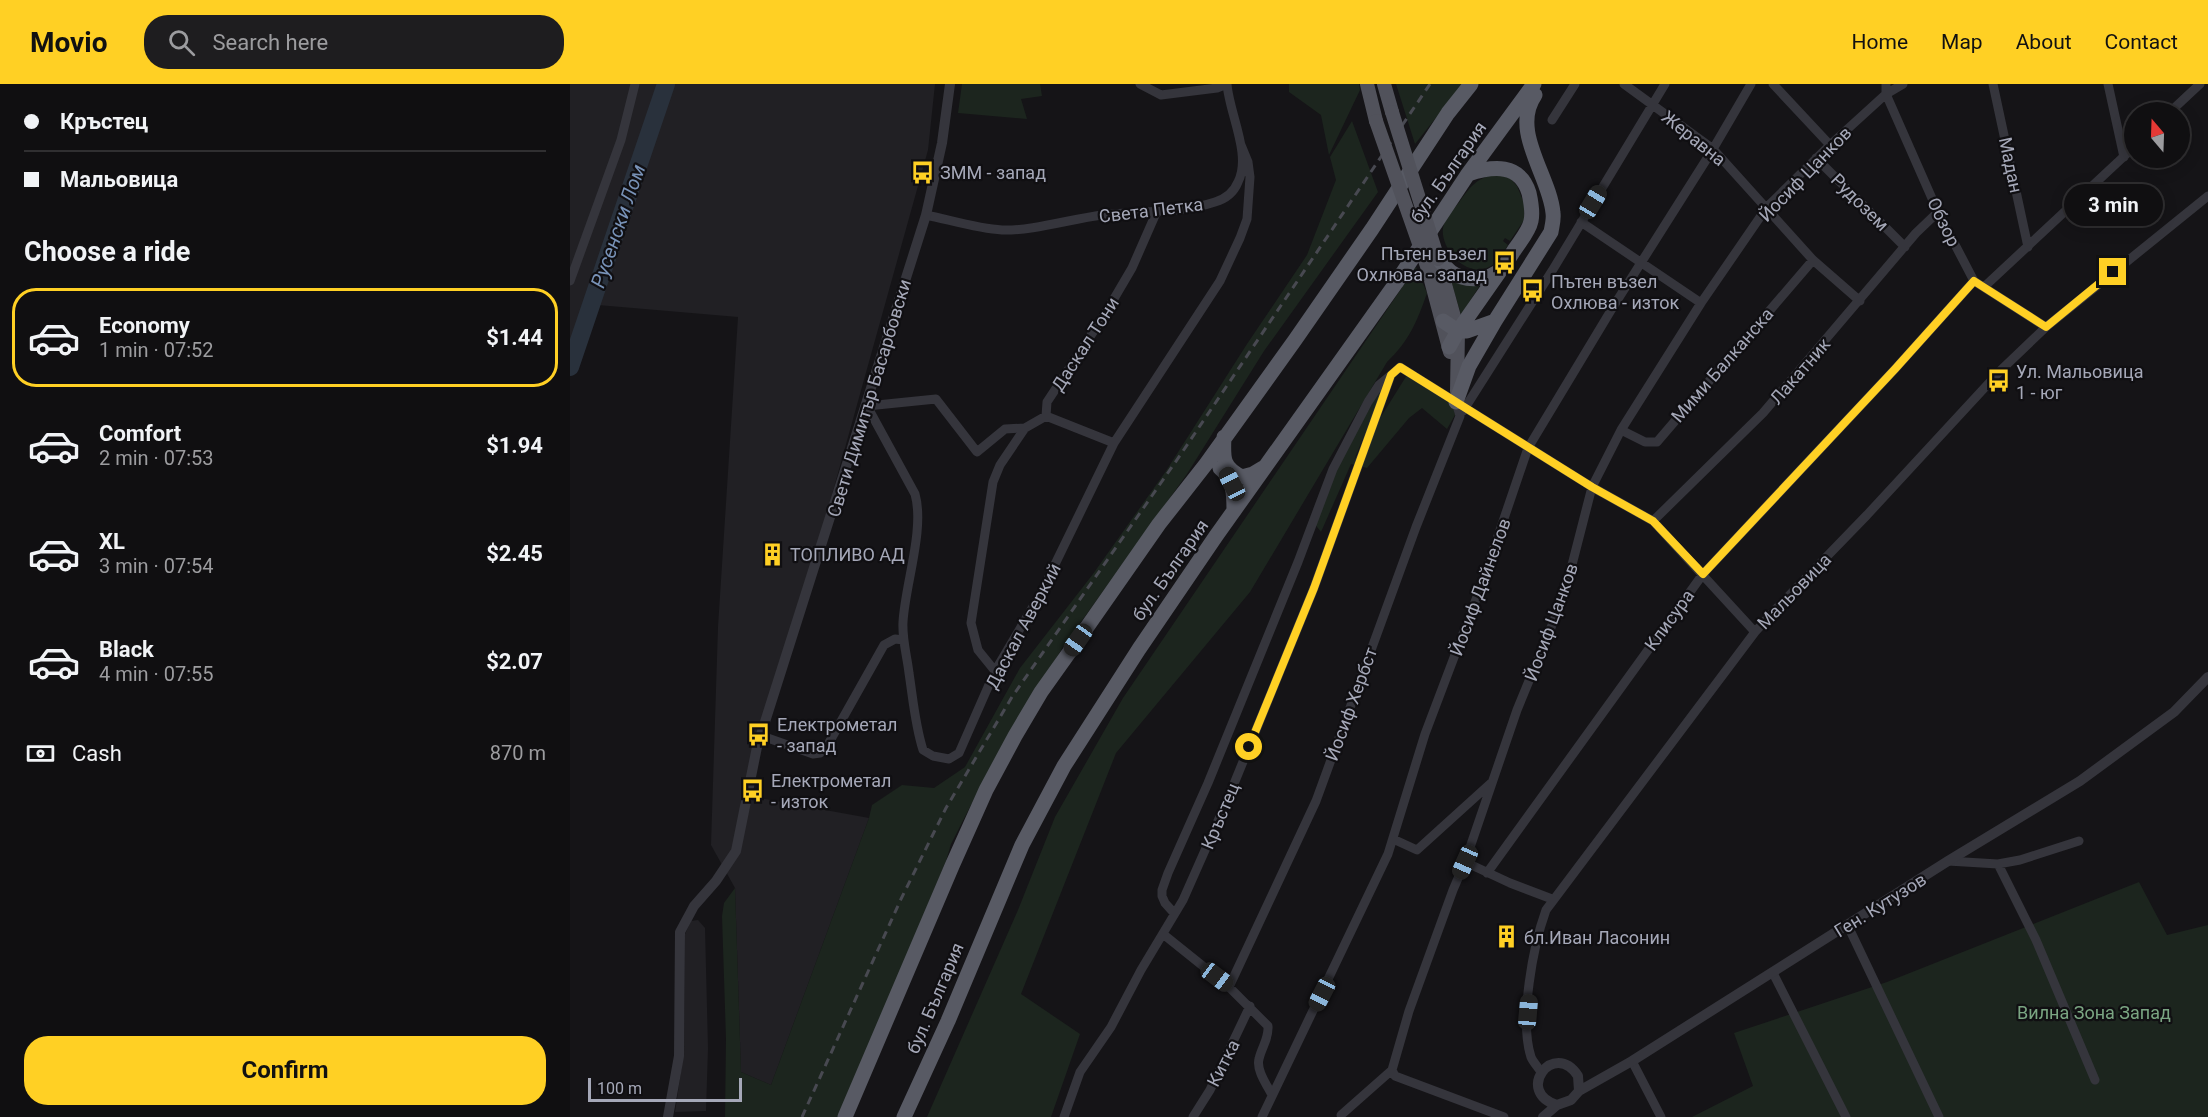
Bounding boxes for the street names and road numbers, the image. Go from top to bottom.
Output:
street label: Жеравна [1658,106,1730,170]
street label: бул. България [1405,117,1491,227]
street label: Йосиф Цанков [1754,122,1856,226]
street label: Мадан [1995,135,2027,195]
street label: Рудозем [1827,169,1893,235]
street label: Света Петка [1098,193,1204,227]
street label: Обзор [1923,194,1965,250]
street label: Свети Димитър Басарбовски [823,277,915,519]
street label: Даскал Тони [1047,293,1123,395]
street label: Мими Балканска [1667,304,1777,426]
street label: Лакатник [1765,333,1835,408]
street label: бул. България [1127,515,1213,625]
street label: Йосиф Дайнелов [1445,515,1515,659]
street label: Мальовица [1753,549,1835,633]
street label: Даскал Аверкий [981,560,1065,692]
street label: Йосиф Цанков [1520,560,1582,684]
street label: Клисура [1640,585,1698,655]
street label: Йосиф Хербст [1321,644,1381,764]
street label: Кръстец [1197,779,1244,852]
street label: Ген. Кутузов [1830,868,1930,942]
street label: бул. България [902,939,968,1057]
street label: Китка [1202,1036,1244,1090]

